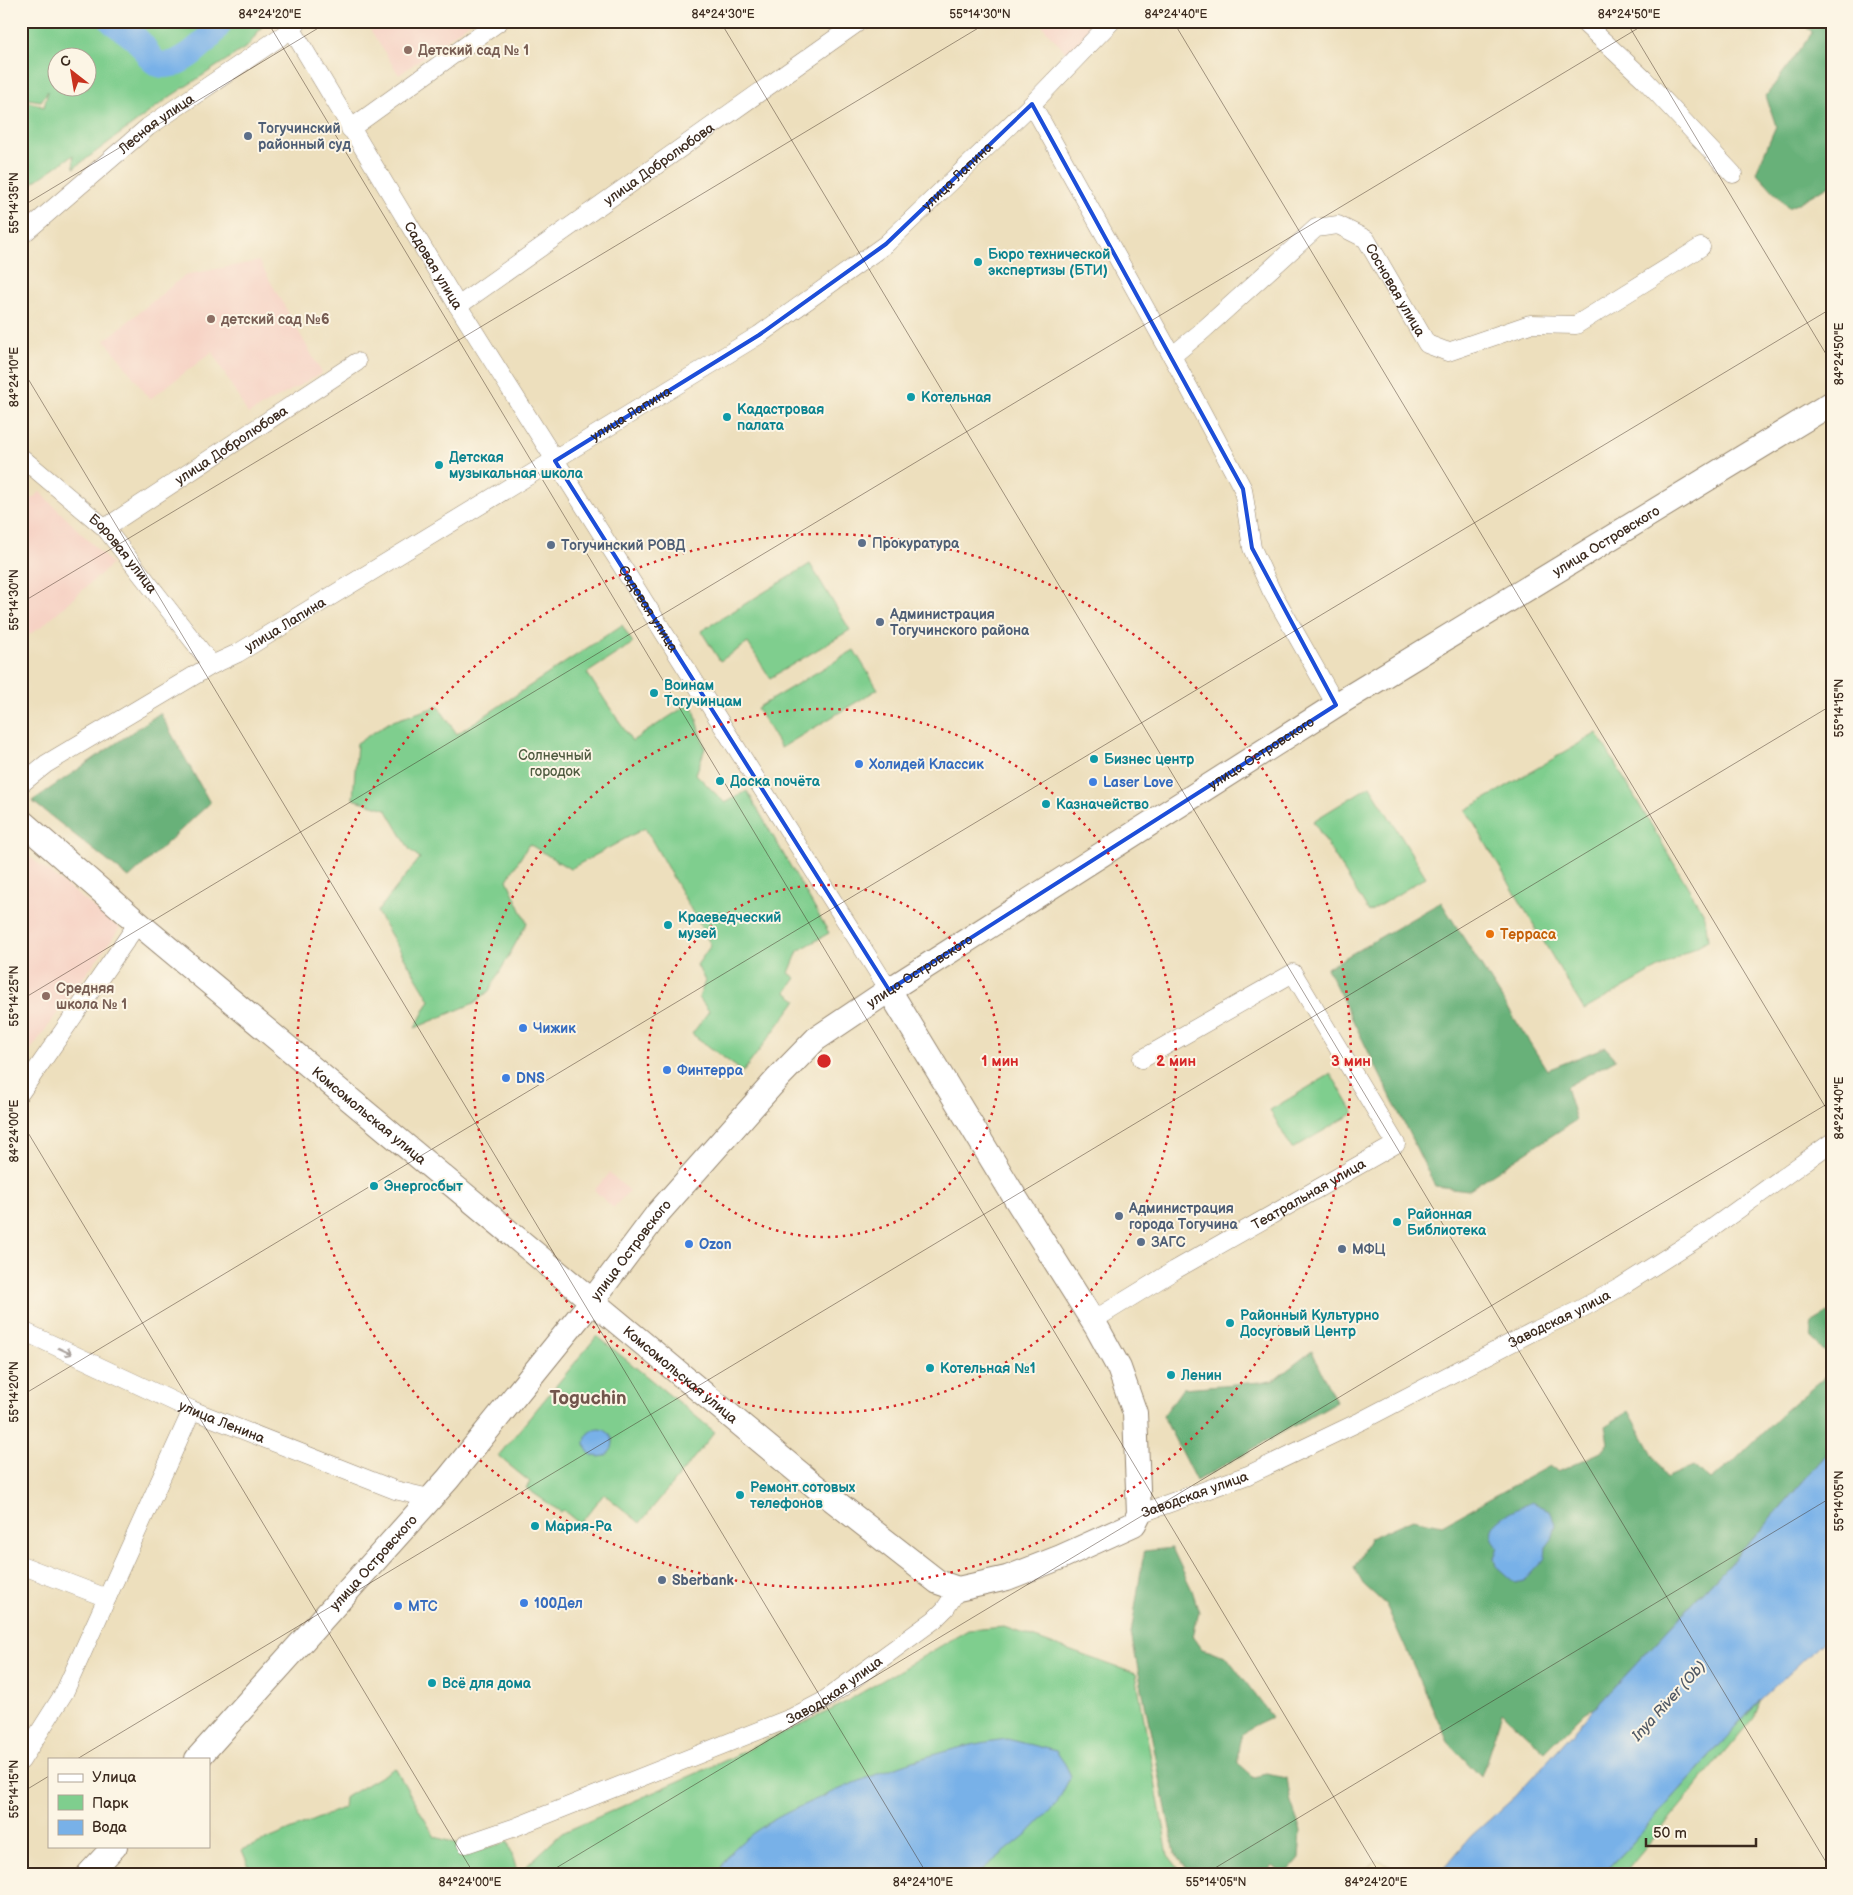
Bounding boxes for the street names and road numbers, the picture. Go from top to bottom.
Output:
street label: Лесная улица [114,89,198,158]
street label: улица Добролюбова [600,118,718,209]
street label: улица Лапина [918,137,997,214]
street label: Садовая улица [401,218,467,313]
street label: Сосновая улица [1362,240,1430,340]
street label: улица Лапина [587,382,675,444]
street label: улица Добролюбова [171,401,291,488]
street label: улица Островского [1549,502,1663,580]
street label: Боровая улица [86,510,161,597]
street label: Садовая улица [615,562,683,656]
street label: улица Лапина [241,593,329,655]
street label: улица Островского [1205,713,1317,793]
street label: улица Островского [863,931,976,1011]
street label: Комсомольская улица [308,1063,430,1168]
street label: Театральная улица [1248,1154,1369,1233]
street label: улица Островского [587,1196,674,1304]
street label: Заводская улица [1505,1286,1614,1351]
street label: Комсомольская улица [620,1322,742,1427]
street label: улица Ленина [176,1397,268,1447]
street label: Заводская улица [1139,1467,1251,1521]
street label: улица Островского [326,1511,420,1614]
street label: Заводская улица [784,1652,886,1727]

